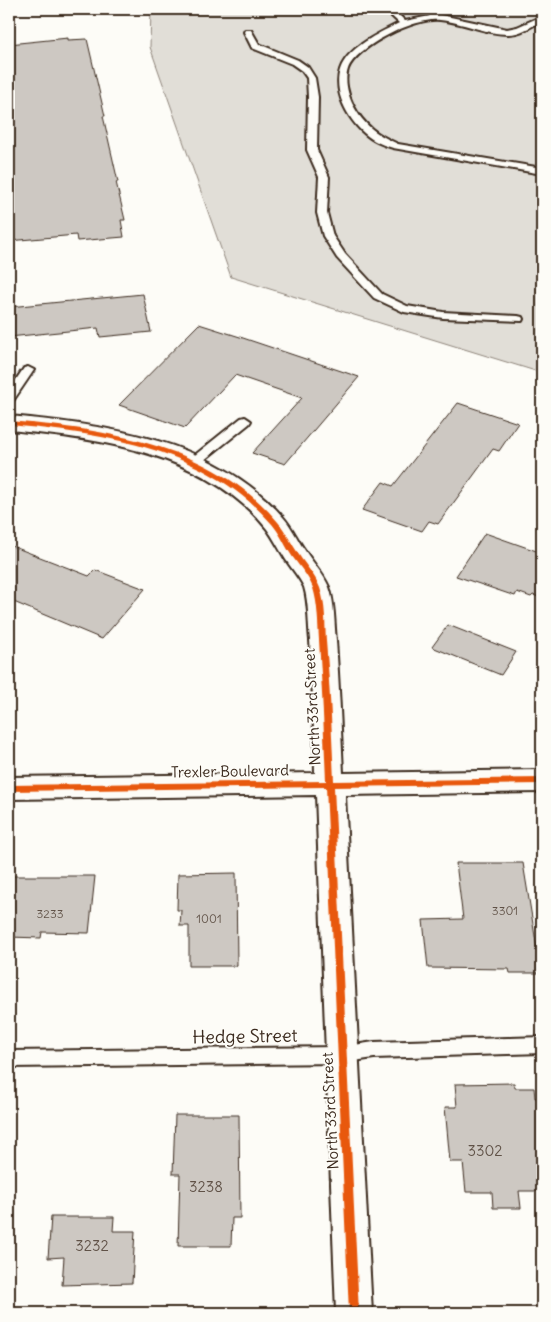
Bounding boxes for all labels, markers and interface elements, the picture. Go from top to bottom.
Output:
street label: North 33rd Street [299,648,325,766]
street label: Trexler Boulevard [171,760,289,782]
house number: 3301 [492,903,518,918]
house number: 3233 [36,906,64,921]
house number: 1001 [196,911,222,926]
street label: Hedge Street [192,1024,298,1048]
street label: North 33rd Street [317,1052,343,1170]
house number: 3302 [467,1141,503,1160]
house number: 3238 [189,1177,223,1196]
house number: 3232 [75,1236,109,1255]

